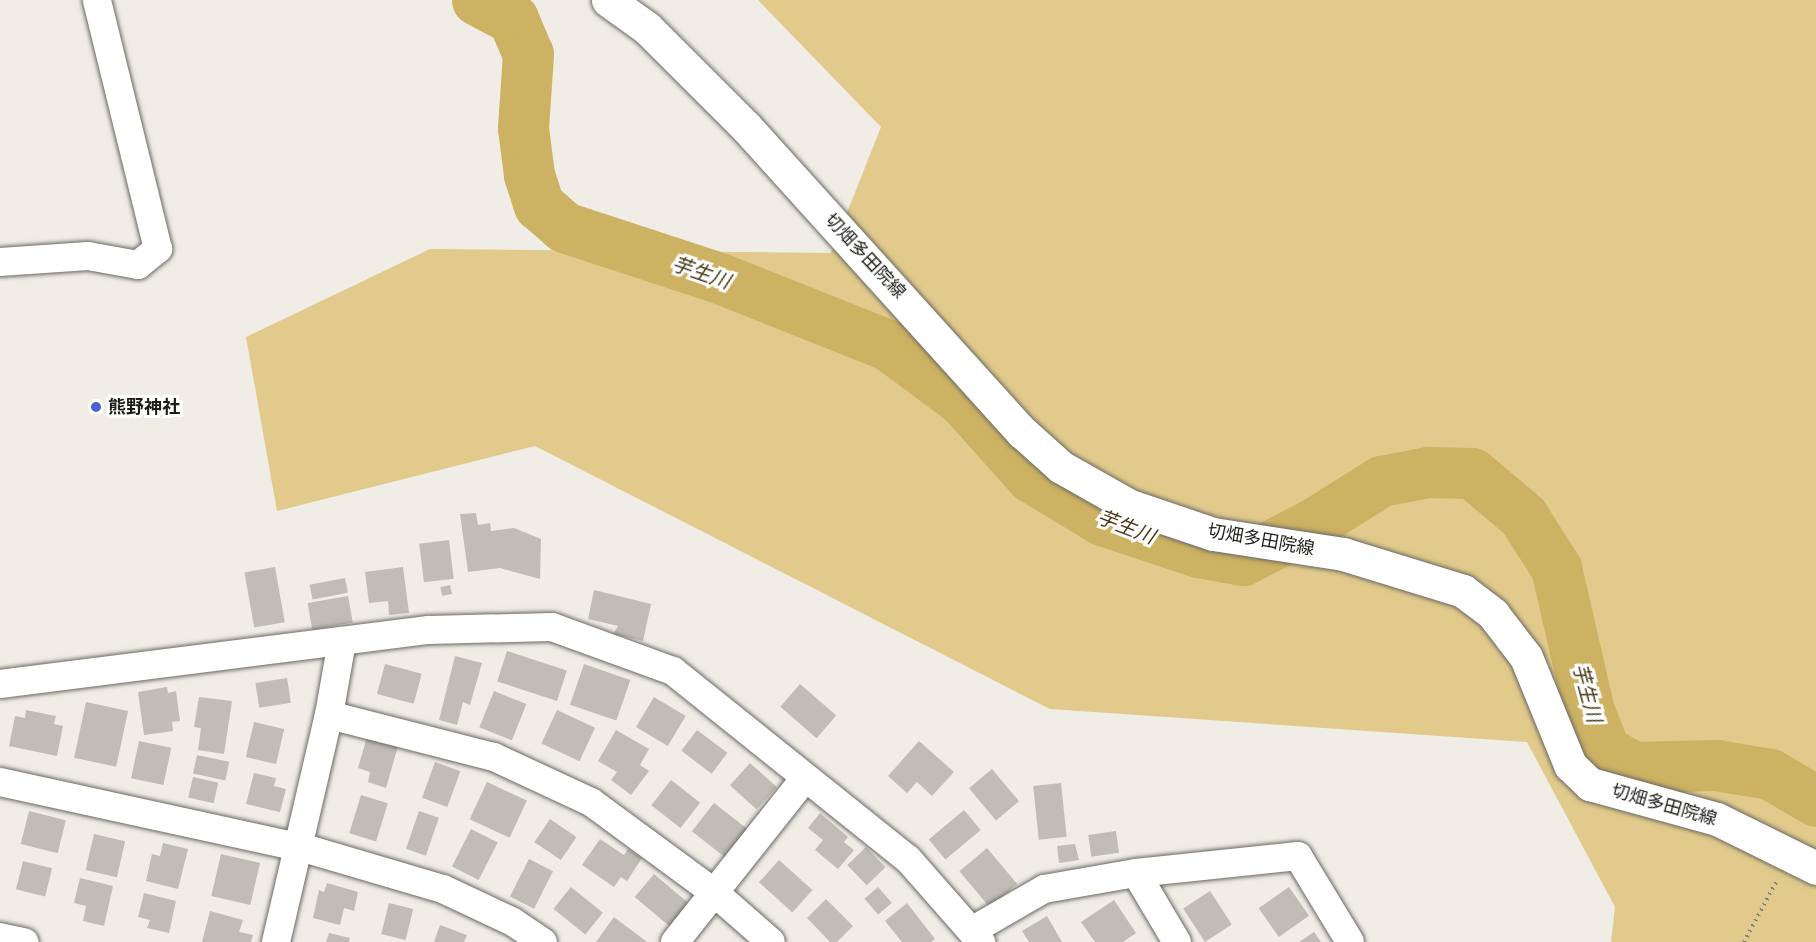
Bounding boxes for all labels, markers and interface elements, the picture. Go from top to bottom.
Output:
street label: 切畑多田院線 [820,209,910,303]
water label: 芋生川 [669,252,733,294]
place label: 熊野神社 [108,396,180,418]
marker: 熊野神社 [89,400,103,414]
water label: 芋生川 [1094,505,1158,549]
street label: 切畑多田院線 [1206,520,1316,560]
water label: 芋生川 [1568,661,1606,725]
street label: 切畑多田院線 [1609,780,1719,830]

